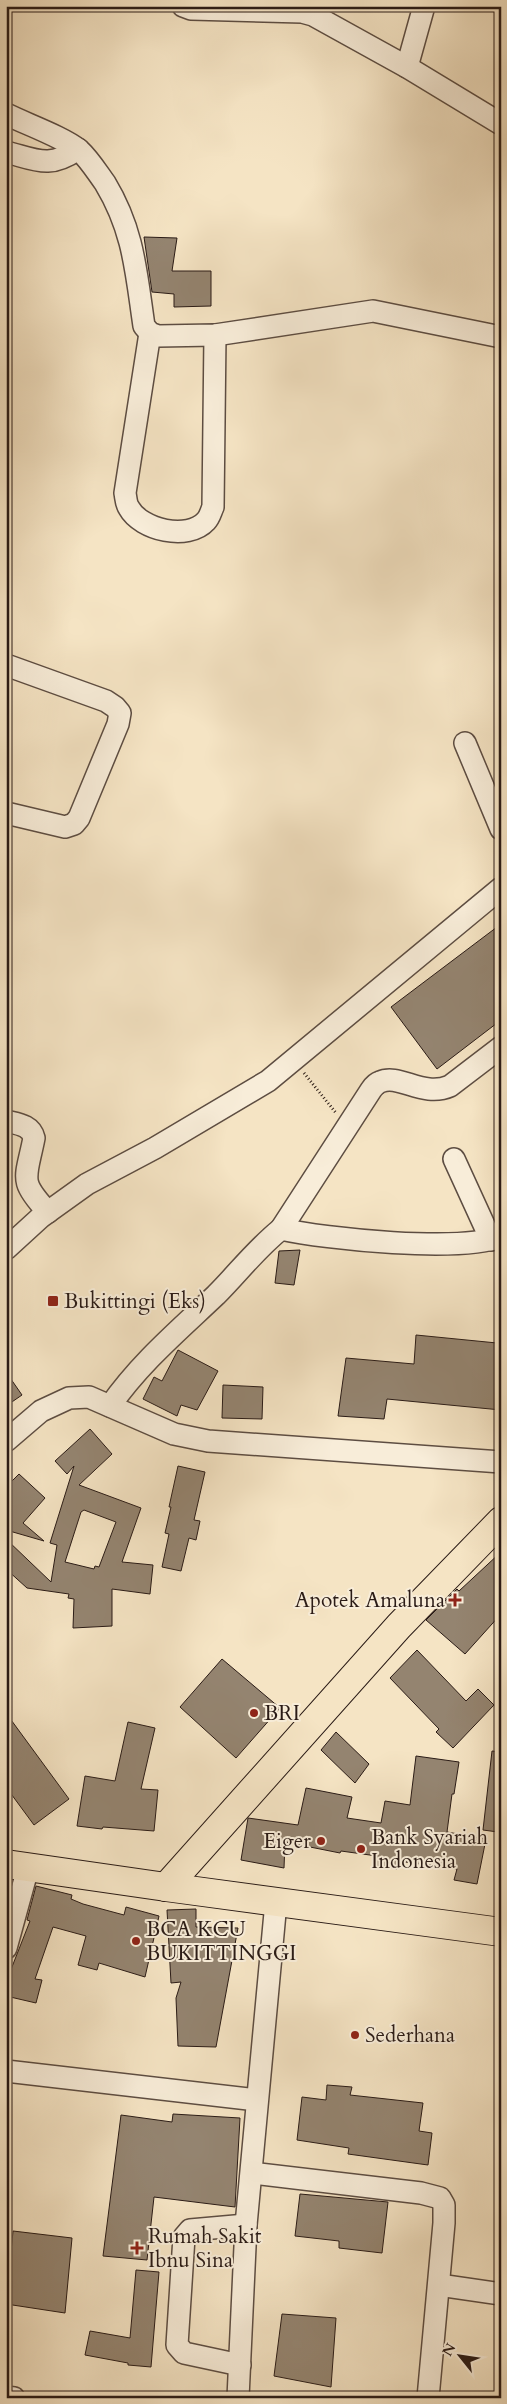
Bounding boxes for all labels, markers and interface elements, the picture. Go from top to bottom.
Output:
place label: Bukittingi (Eks) [64,1287,206,1316]
marker: Bukittingi (Eks) [46,1294,60,1308]
place label: Apotek Amaluna [295,1586,445,1615]
marker: Apotek Amaluna [449,1594,461,1606]
place label: BRI [264,1699,300,1728]
marker: BRI [248,1707,260,1719]
place label: Bank Syariah Indonesia [371,1823,488,1876]
place label: Eiger [263,1827,311,1856]
marker: Eiger [315,1835,327,1847]
marker: Bank Syariah Indonesia [355,1843,367,1855]
place label: BCA KCU BUKITTINGGI [146,1915,297,1968]
marker: BCA KCU BUKITTINGGI [130,1935,142,1947]
place label: Sederhana [365,2021,455,2050]
marker: Sederhana [349,2029,361,2041]
place label: Rumah Sakit Ibnu Sina [148,2222,262,2275]
marker: Rumah Sakit Ibnu Sina [130,2241,144,2255]
north arrow [434,2332,484,2382]
text: N [438,2340,460,2360]

